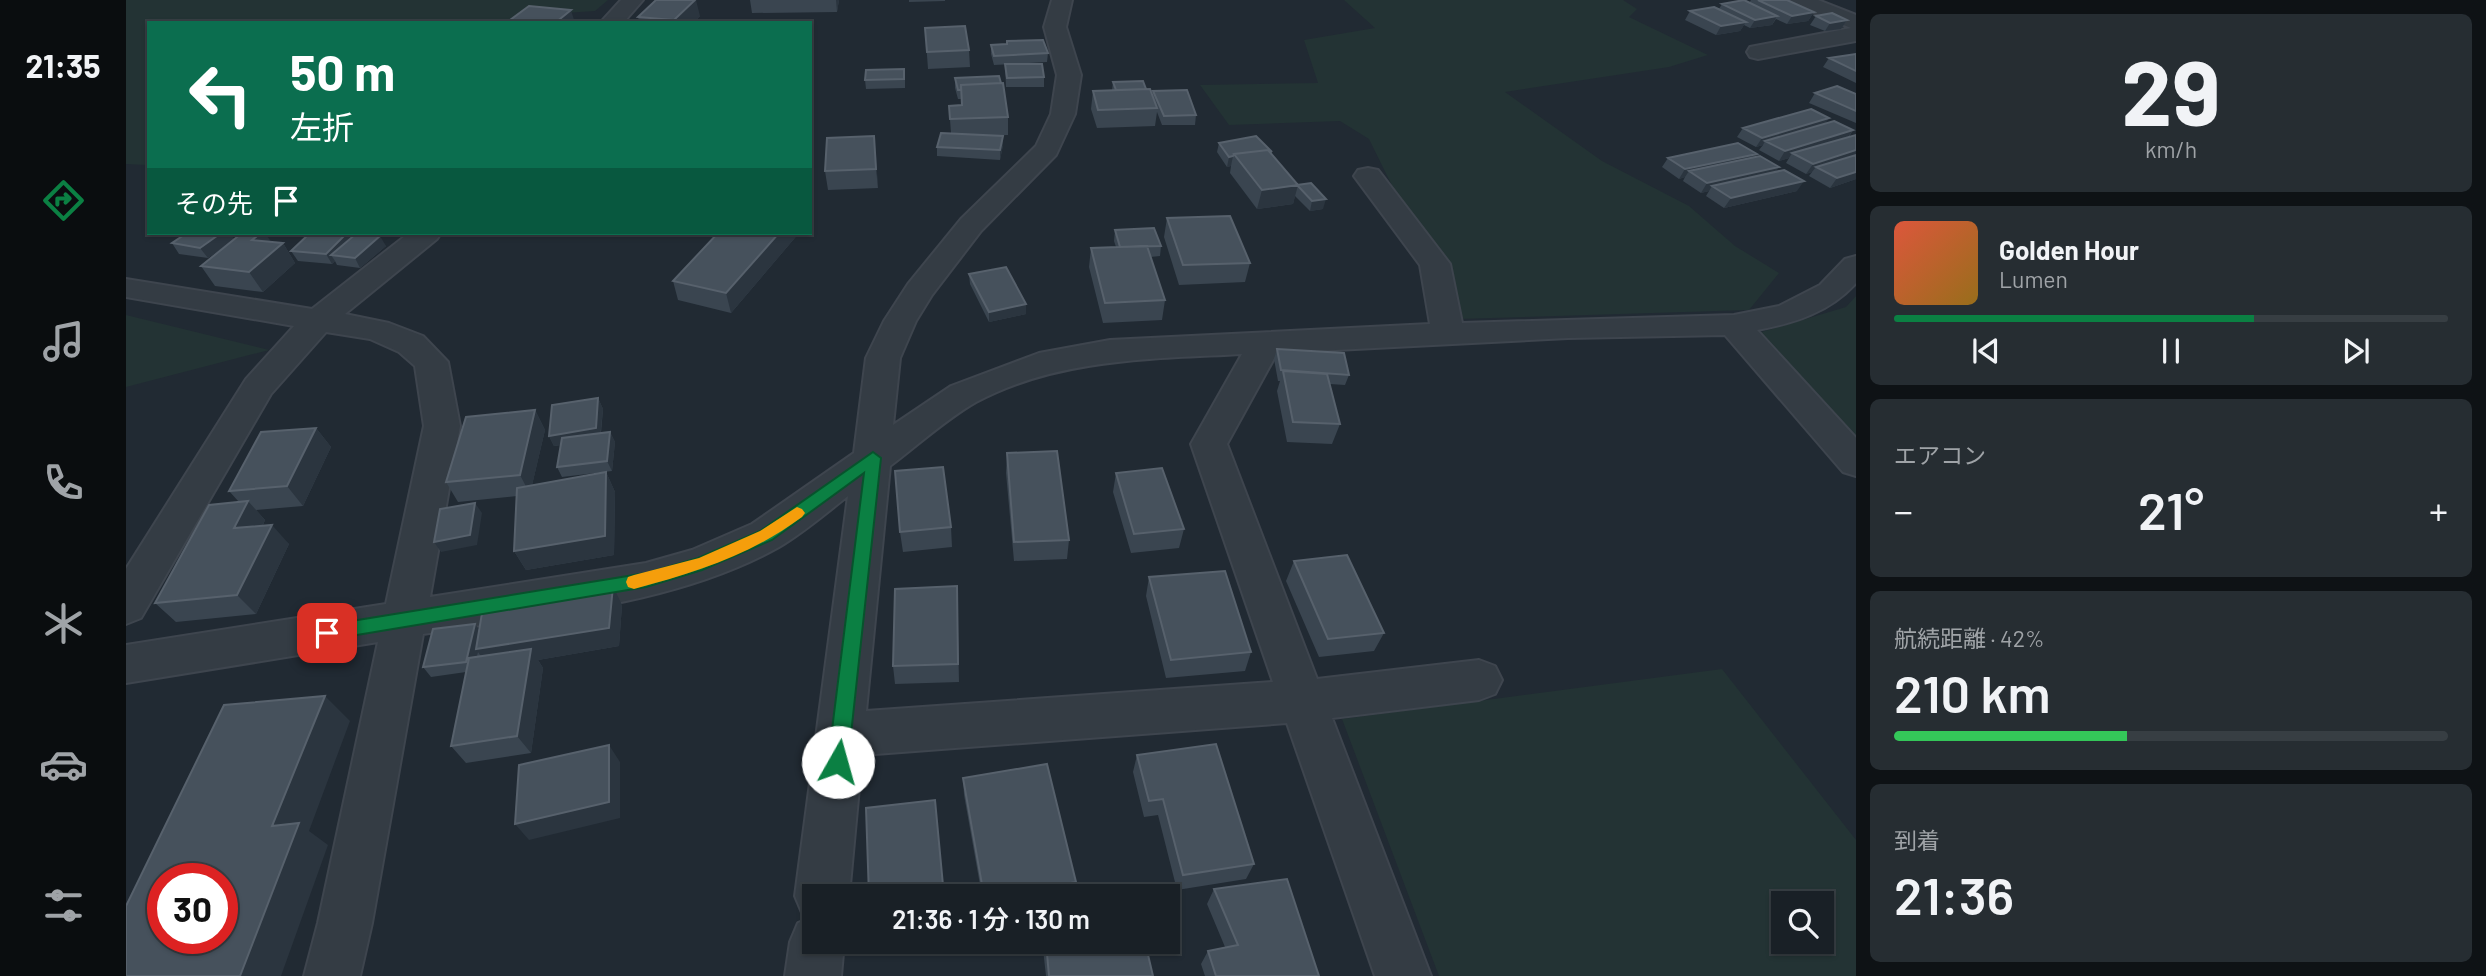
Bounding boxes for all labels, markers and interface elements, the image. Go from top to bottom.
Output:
text: 29 [2121,35,2221,144]
text: 50 m [290,42,395,101]
text: 21:35 [25,46,101,84]
icon: left [175,49,266,140]
text: 左折 [290,107,354,145]
text: km/h [2145,135,2197,163]
icon: directions [39,176,88,225]
icon: arrive [267,182,305,220]
text: その先 [175,187,253,218]
text: Golden Hour [1999,234,2139,265]
text: Lumen [1999,265,2068,293]
icon: music [39,317,88,366]
icon: previous [1967,332,2005,370]
icon: pause [2152,332,2190,370]
icon: next [2337,332,2375,370]
text: エアコン [1894,441,1986,469]
icon: phone [39,458,88,507]
text: 21° [2138,478,2204,540]
text: − [1894,487,1913,533]
text: + [2429,487,2448,533]
icon: climate [39,599,88,648]
pin [297,603,357,663]
icon: arrive [308,614,346,652]
text: 航続距離 · 42% [1894,624,2045,652]
text: 210 km [1894,661,2051,723]
position arrow [801,725,875,799]
icon: car [39,740,88,789]
text: 到着 [1894,826,1940,854]
speed limit sign: 30 [147,863,238,954]
text: 21:36 [1894,863,2014,925]
icon: filters [39,881,88,930]
map controls [1771,891,1834,954]
button: search [1771,891,1834,954]
text: 21:36 · 1 分 · 130 m [892,903,1090,934]

